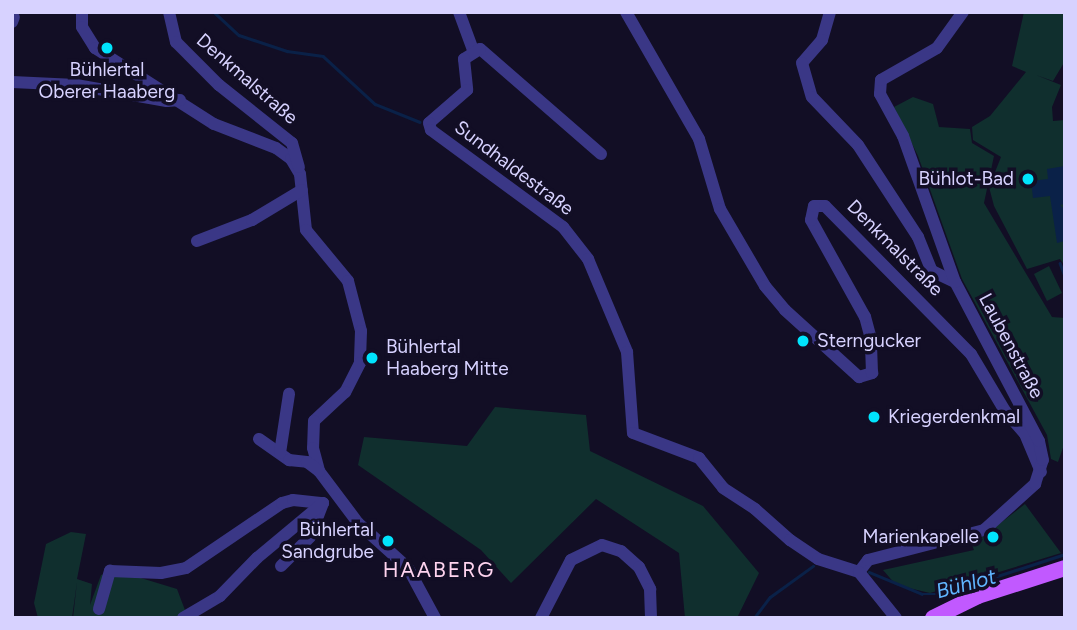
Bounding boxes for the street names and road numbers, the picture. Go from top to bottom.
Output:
street label: Denkmalstraße [192,29,302,129]
street label: Sundhaldestraße [450,116,578,220]
street label: Denkmalstraße [842,195,948,301]
street label: Laubenstraße [974,290,1048,402]

